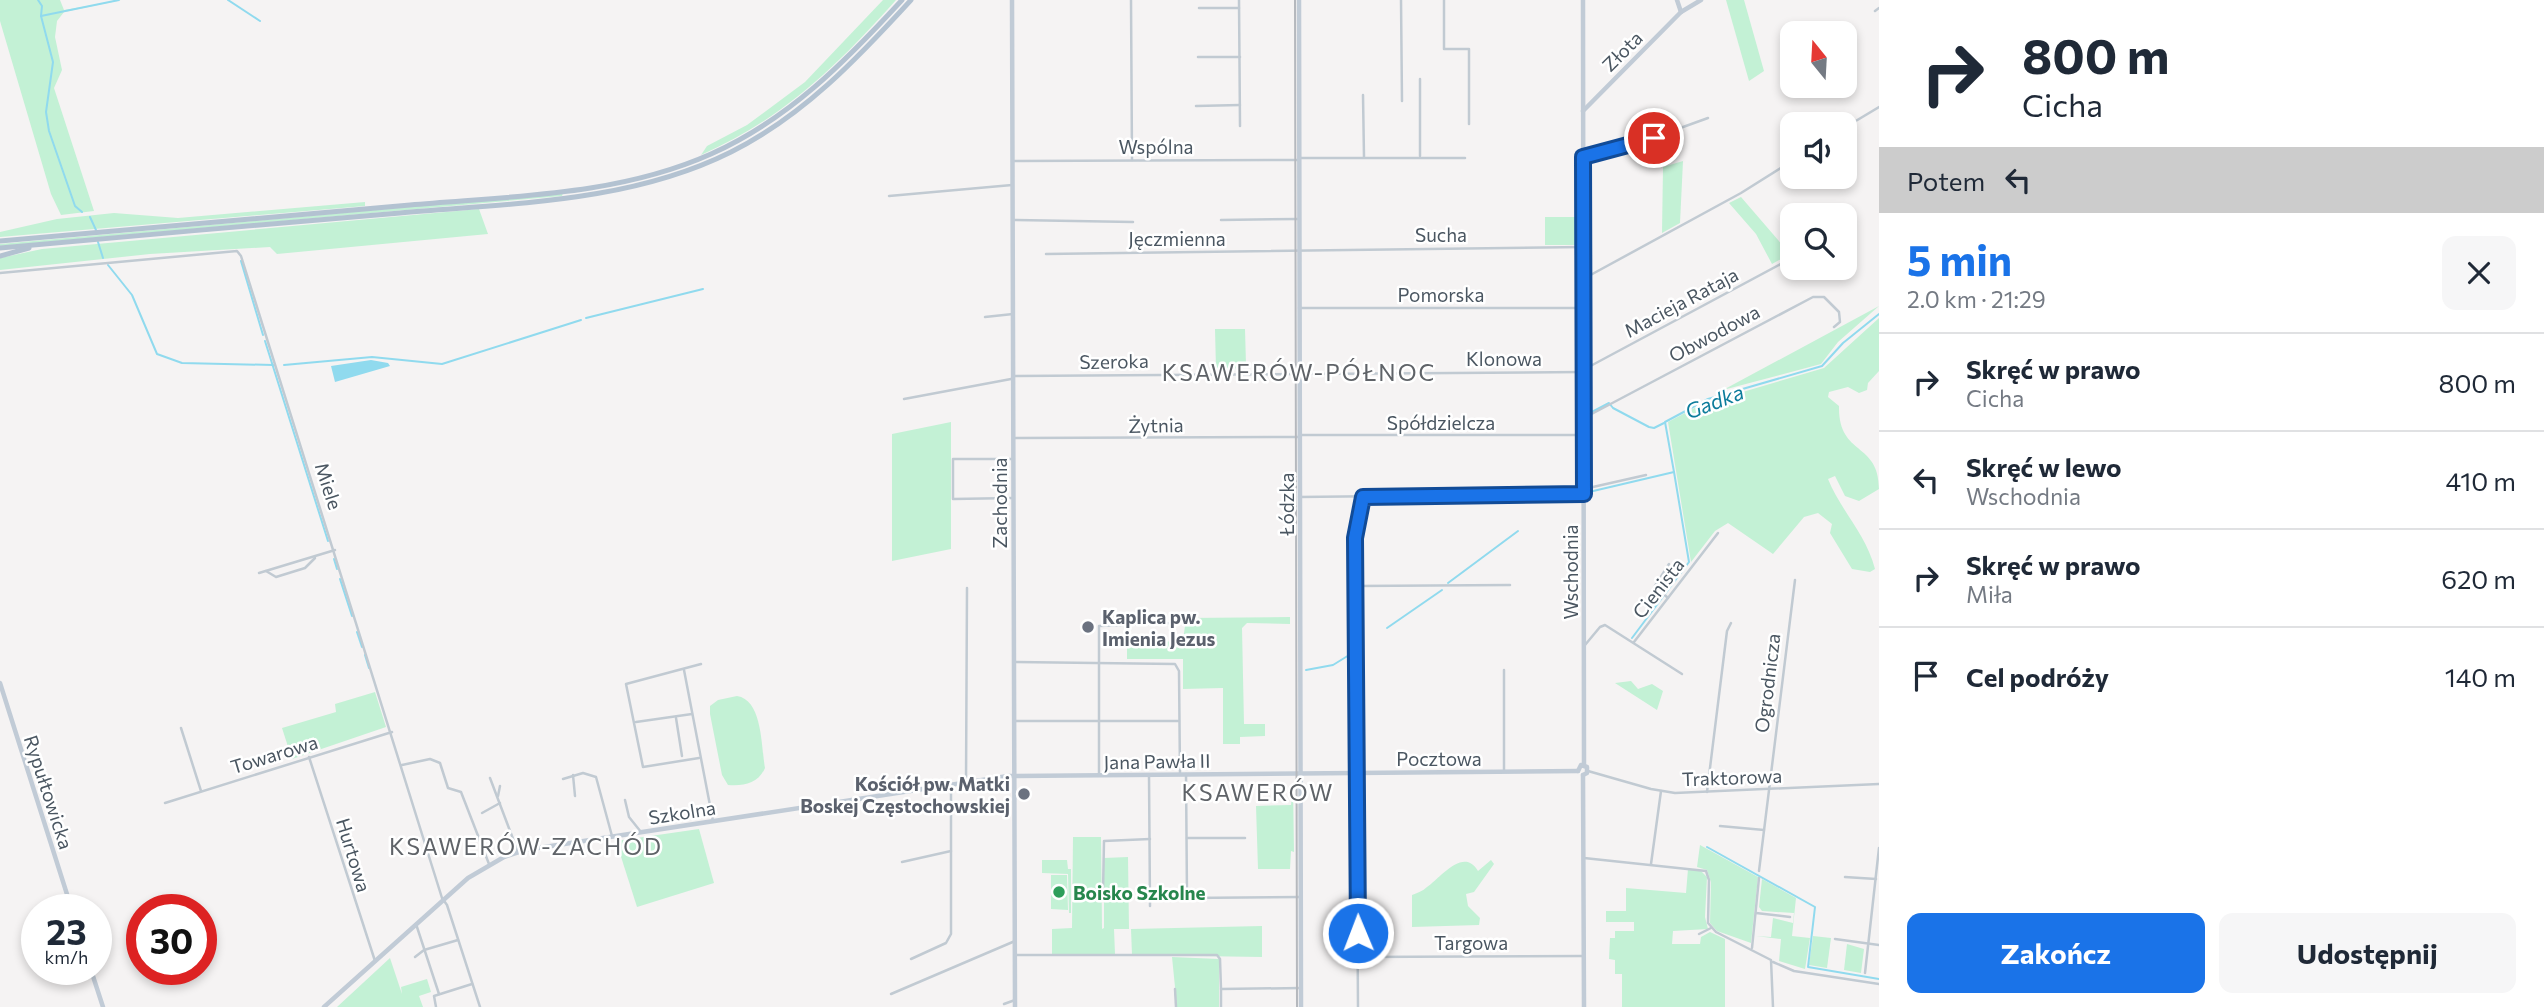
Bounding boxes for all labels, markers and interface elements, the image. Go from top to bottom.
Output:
north arrow [1780,21,1857,98]
map controls [1780,21,1857,280]
text: 800 m [2022,24,2170,84]
street label: Złota [1597,26,1647,76]
icon: right [1907,28,1998,119]
text: Cicha [2022,84,2103,124]
pin [1624,108,1684,168]
button: sound [1780,112,1857,189]
icon: arrive [1635,119,1673,157]
street label: Wspólna [1119,135,1193,158]
icon: left [1999,161,2037,199]
text: Potem [1907,165,1985,196]
button: search [1780,203,1857,280]
street label: Sucha [1415,223,1467,246]
street label: Jęczmienna [1128,227,1226,250]
text: 5 min [1907,233,2012,285]
button: close [2442,236,2516,310]
street label: Macieja Rataja [1620,262,1742,342]
street label: Pomorska [1397,283,1485,306]
text: 2.0 km · 21:29 [1907,285,2046,313]
street label: Obwodowa [1665,299,1763,367]
street label: Klonowa [1466,347,1542,370]
street label: Szeroka [1079,349,1149,373]
text: Skręć w prawo [1966,353,2141,384]
district label: KSAWERÓW-PÓŁNOC [1162,358,1436,386]
icon: right [1907,363,1945,401]
text: 800 m [2439,367,2516,398]
water label: Gadka [1681,378,1747,424]
text: Cicha [1966,384,2024,412]
street label: Spółdzielcza [1387,411,1495,434]
street label: Żytnia [1128,413,1184,437]
text: Skręć w lewo [1966,451,2122,482]
street label: Zachodnia [988,457,1011,549]
street label: Miele [311,460,347,512]
icon: left [1907,461,1945,499]
text: 410 m [2445,465,2516,496]
street label: Łódzka [1275,472,1298,537]
text: Wschodnia [1966,482,2081,510]
street label: Wschodnia [1559,524,1582,620]
text: Skręć w prawo [1966,549,2141,580]
street label: Cienista [1627,553,1689,623]
icon: right [1907,559,1945,597]
text: 620 m [2441,563,2516,594]
text: Miła [1966,580,2013,608]
place label: Kaplica pw. Imienia Jezus [1102,605,1215,650]
marker: Kaplica pw. Imienia Jezus [1080,619,1096,635]
street label: Ogrodnicza [1749,632,1785,734]
icon: arrive [1907,657,1945,695]
text: Cel podróży [1966,661,2109,692]
text: 140 m [2445,661,2516,692]
street label: Towarowa [228,730,320,778]
street label: Rypułtowicka [20,732,78,852]
street label: Pocztowa [1396,747,1482,770]
street label: Jana Pawła II [1103,749,1211,773]
street label: Traktorowa [1681,764,1783,790]
place label: Kościół pw. Matki Boskej Częstochowskiej [800,772,1010,817]
district label: KSAWERÓW [1181,778,1335,806]
marker: Kościół pw. Matki Boskej Częstochowskiej [1016,786,1032,802]
street label: Szkolna [647,795,717,829]
street label: Hurtowa [332,815,376,895]
district label: KSAWERÓW-ZACHÓD [389,832,663,860]
place label: Boisko Szkolne [1073,881,1206,904]
marker: Boisko Szkolne [1051,884,1067,900]
speed limit sign: 30 [126,894,217,985]
position arrow [1321,896,1395,970]
text: 23 [46,909,87,952]
button: Zakończ [1907,913,2205,993]
button: Udostępnij [2219,913,2516,993]
street label: Targowa [1434,931,1508,954]
text: km/h [45,946,88,968]

